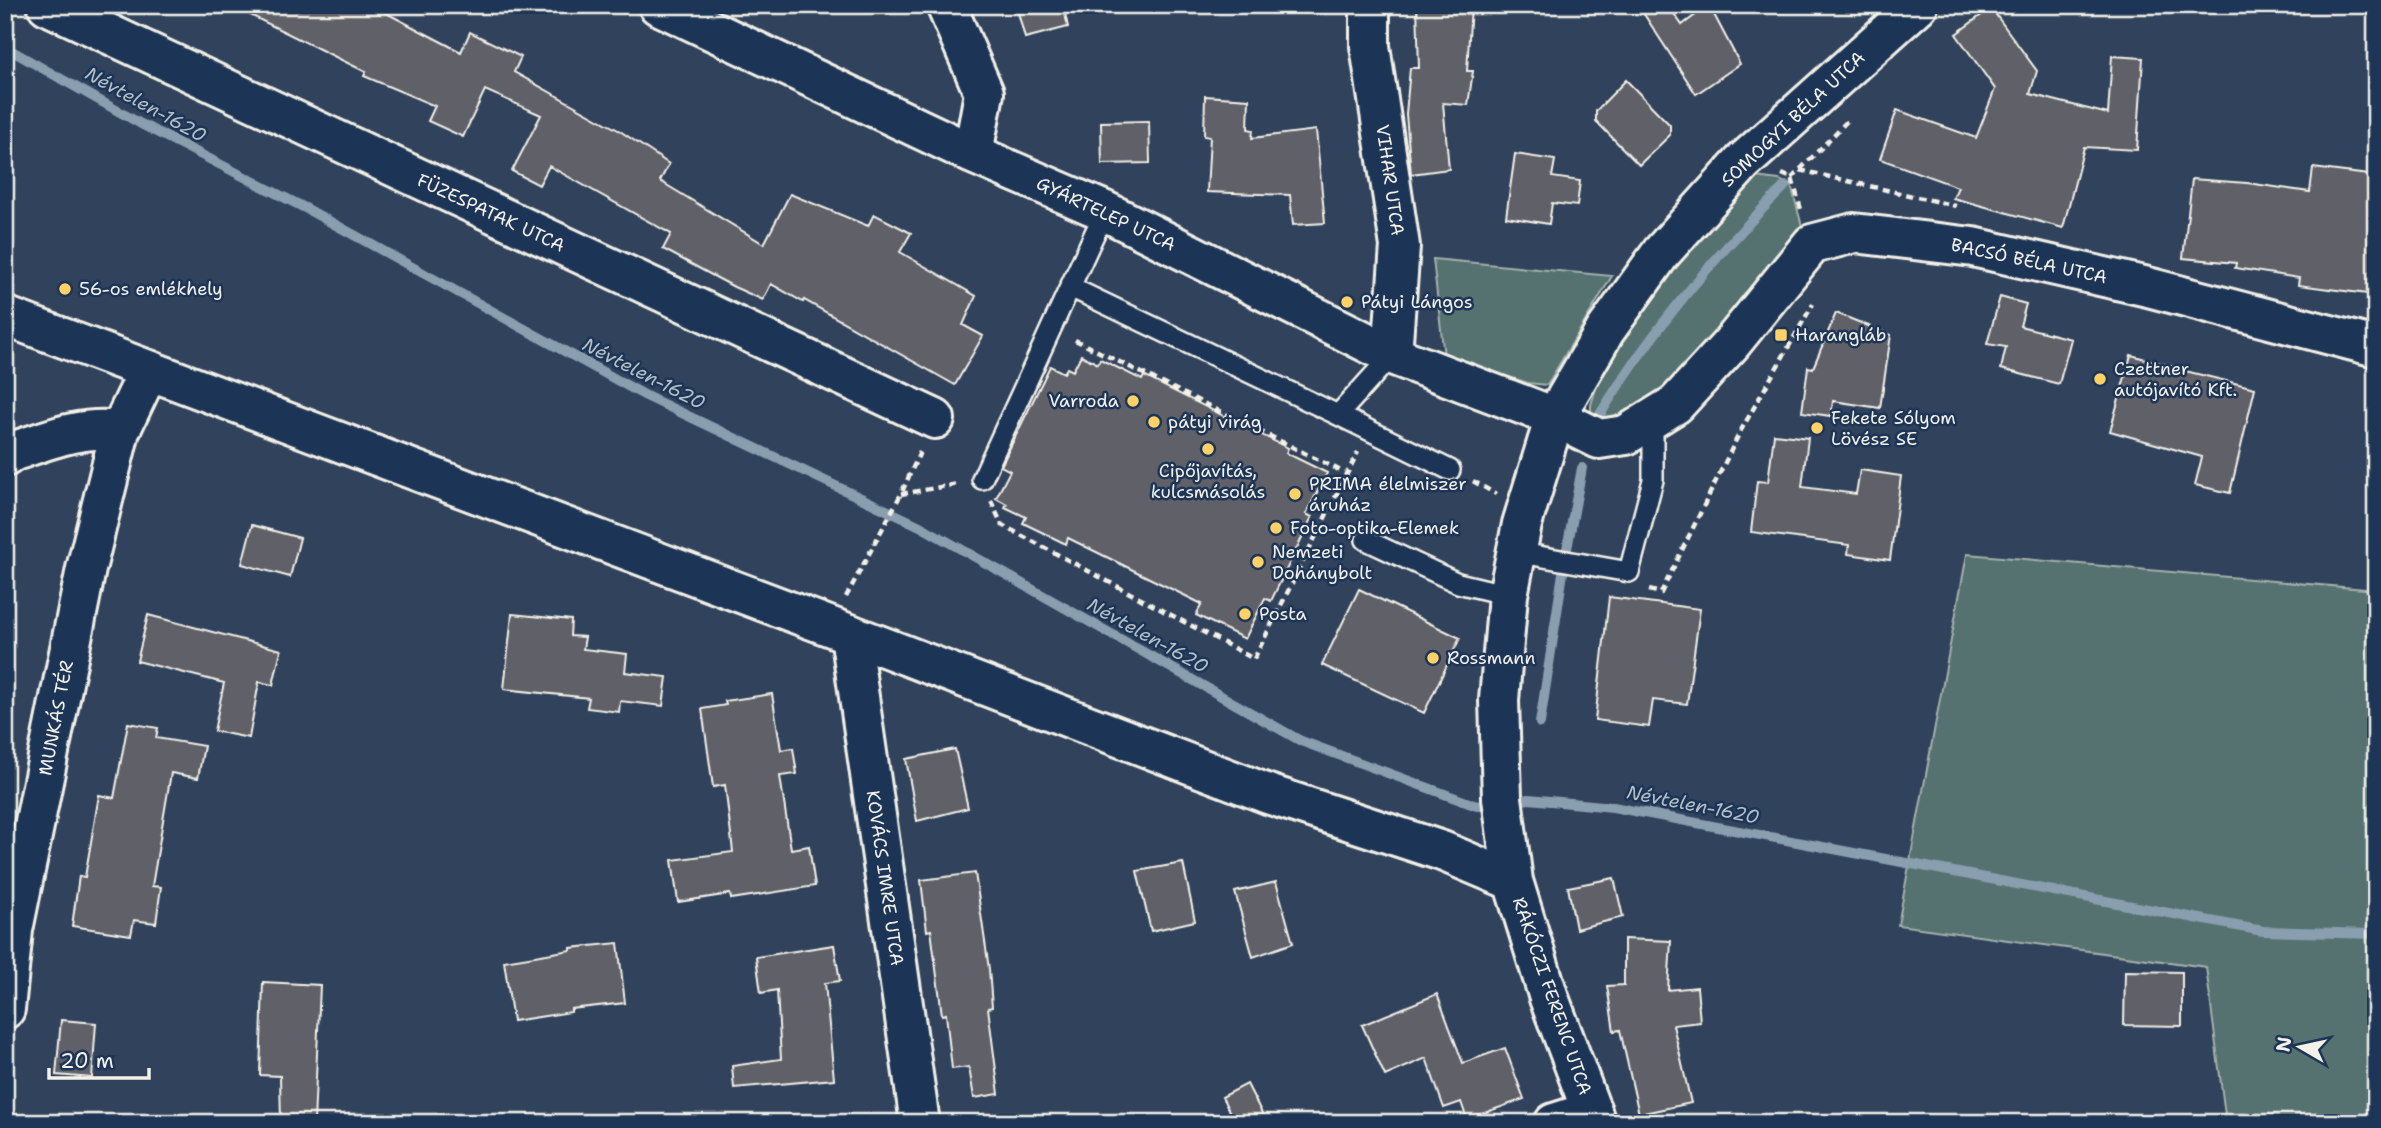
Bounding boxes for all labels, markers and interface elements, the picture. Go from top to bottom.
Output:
street label: SOMOGYI BÉLA UTCA [1716,46,1870,192]
water label: Névtelen-1620 [81,61,211,148]
street label: VIHAR UTCA [1370,123,1410,237]
street label: FÜZESPATAK UTCA [413,168,569,258]
street label: GYÁRTELEP UTCA [1032,171,1180,257]
street label: BACSÓ BÉLA UTCA [1949,233,2109,289]
place label: 56-os emlékhely [79,277,223,301]
marker: 56-os emlékhely [57,281,73,297]
place label: Pátyi Lángos [1361,290,1473,314]
marker: Pátyi Lángos [1339,294,1355,310]
place label: Harangláb [1795,323,1886,347]
marker: Harangláb [1773,327,1789,343]
water label: Névtelen-1620 [578,332,709,415]
place label: Czettner autójavító Kft. [2114,357,2237,402]
marker: Czettner autójavító Kft. [2092,371,2108,387]
place label: Varroda [1048,389,1119,413]
marker: Varroda [1125,393,1141,409]
place label: Fekete Sólyom Lövész SE [1831,406,1956,451]
place label: pátyi virág [1168,410,1262,434]
marker: pátyi virág [1146,414,1162,430]
marker: Fekete Sólyom Lövész SE [1809,420,1825,436]
marker: Cipőjavítás, kulcsmásolás [1200,441,1216,457]
place label: Cipőjavítás, kulcsmásolás [1151,459,1265,504]
place label: PRIMA élelmiszer áruház [1309,472,1467,517]
marker: PRIMA élelmiszer áruház [1287,486,1303,502]
place label: Foto-optika-Elemek [1290,516,1459,540]
marker: Foto-optika-Elemek [1268,520,1284,536]
place label: Nemzeti Dohánybolt [1272,540,1373,585]
marker: Nemzeti Dohánybolt [1250,554,1266,570]
water label: Névtelen-1620 [1083,592,1213,679]
place label: Posta [1259,602,1307,626]
marker: Posta [1237,606,1253,622]
place label: Rossmann [1447,646,1535,670]
marker: Rossmann [1425,650,1441,666]
street label: MUNKÁS TÉR [33,658,79,778]
water label: Névtelen-1620 [1625,779,1761,830]
street label: KOVÁCS IMRE UTCA [861,789,909,967]
street label: RÁKÓCZI FERENC UTCA [1507,894,1597,1098]
north arrow [2266,1012,2336,1082]
text: N [2270,1035,2297,1054]
scale bar [49,1037,149,1081]
text: 20 m [60,1047,114,1075]

